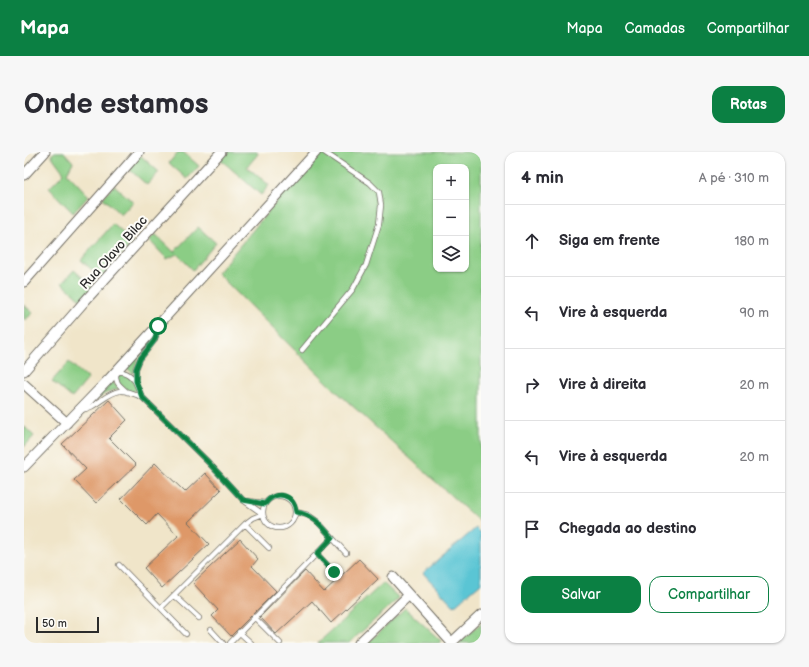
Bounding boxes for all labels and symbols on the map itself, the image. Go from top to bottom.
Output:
street label: Rua Olavo Bilac [77,213,151,293]
route start [149,317,167,335]
route end [325,563,343,581]
scale bar [36,615,99,634]

